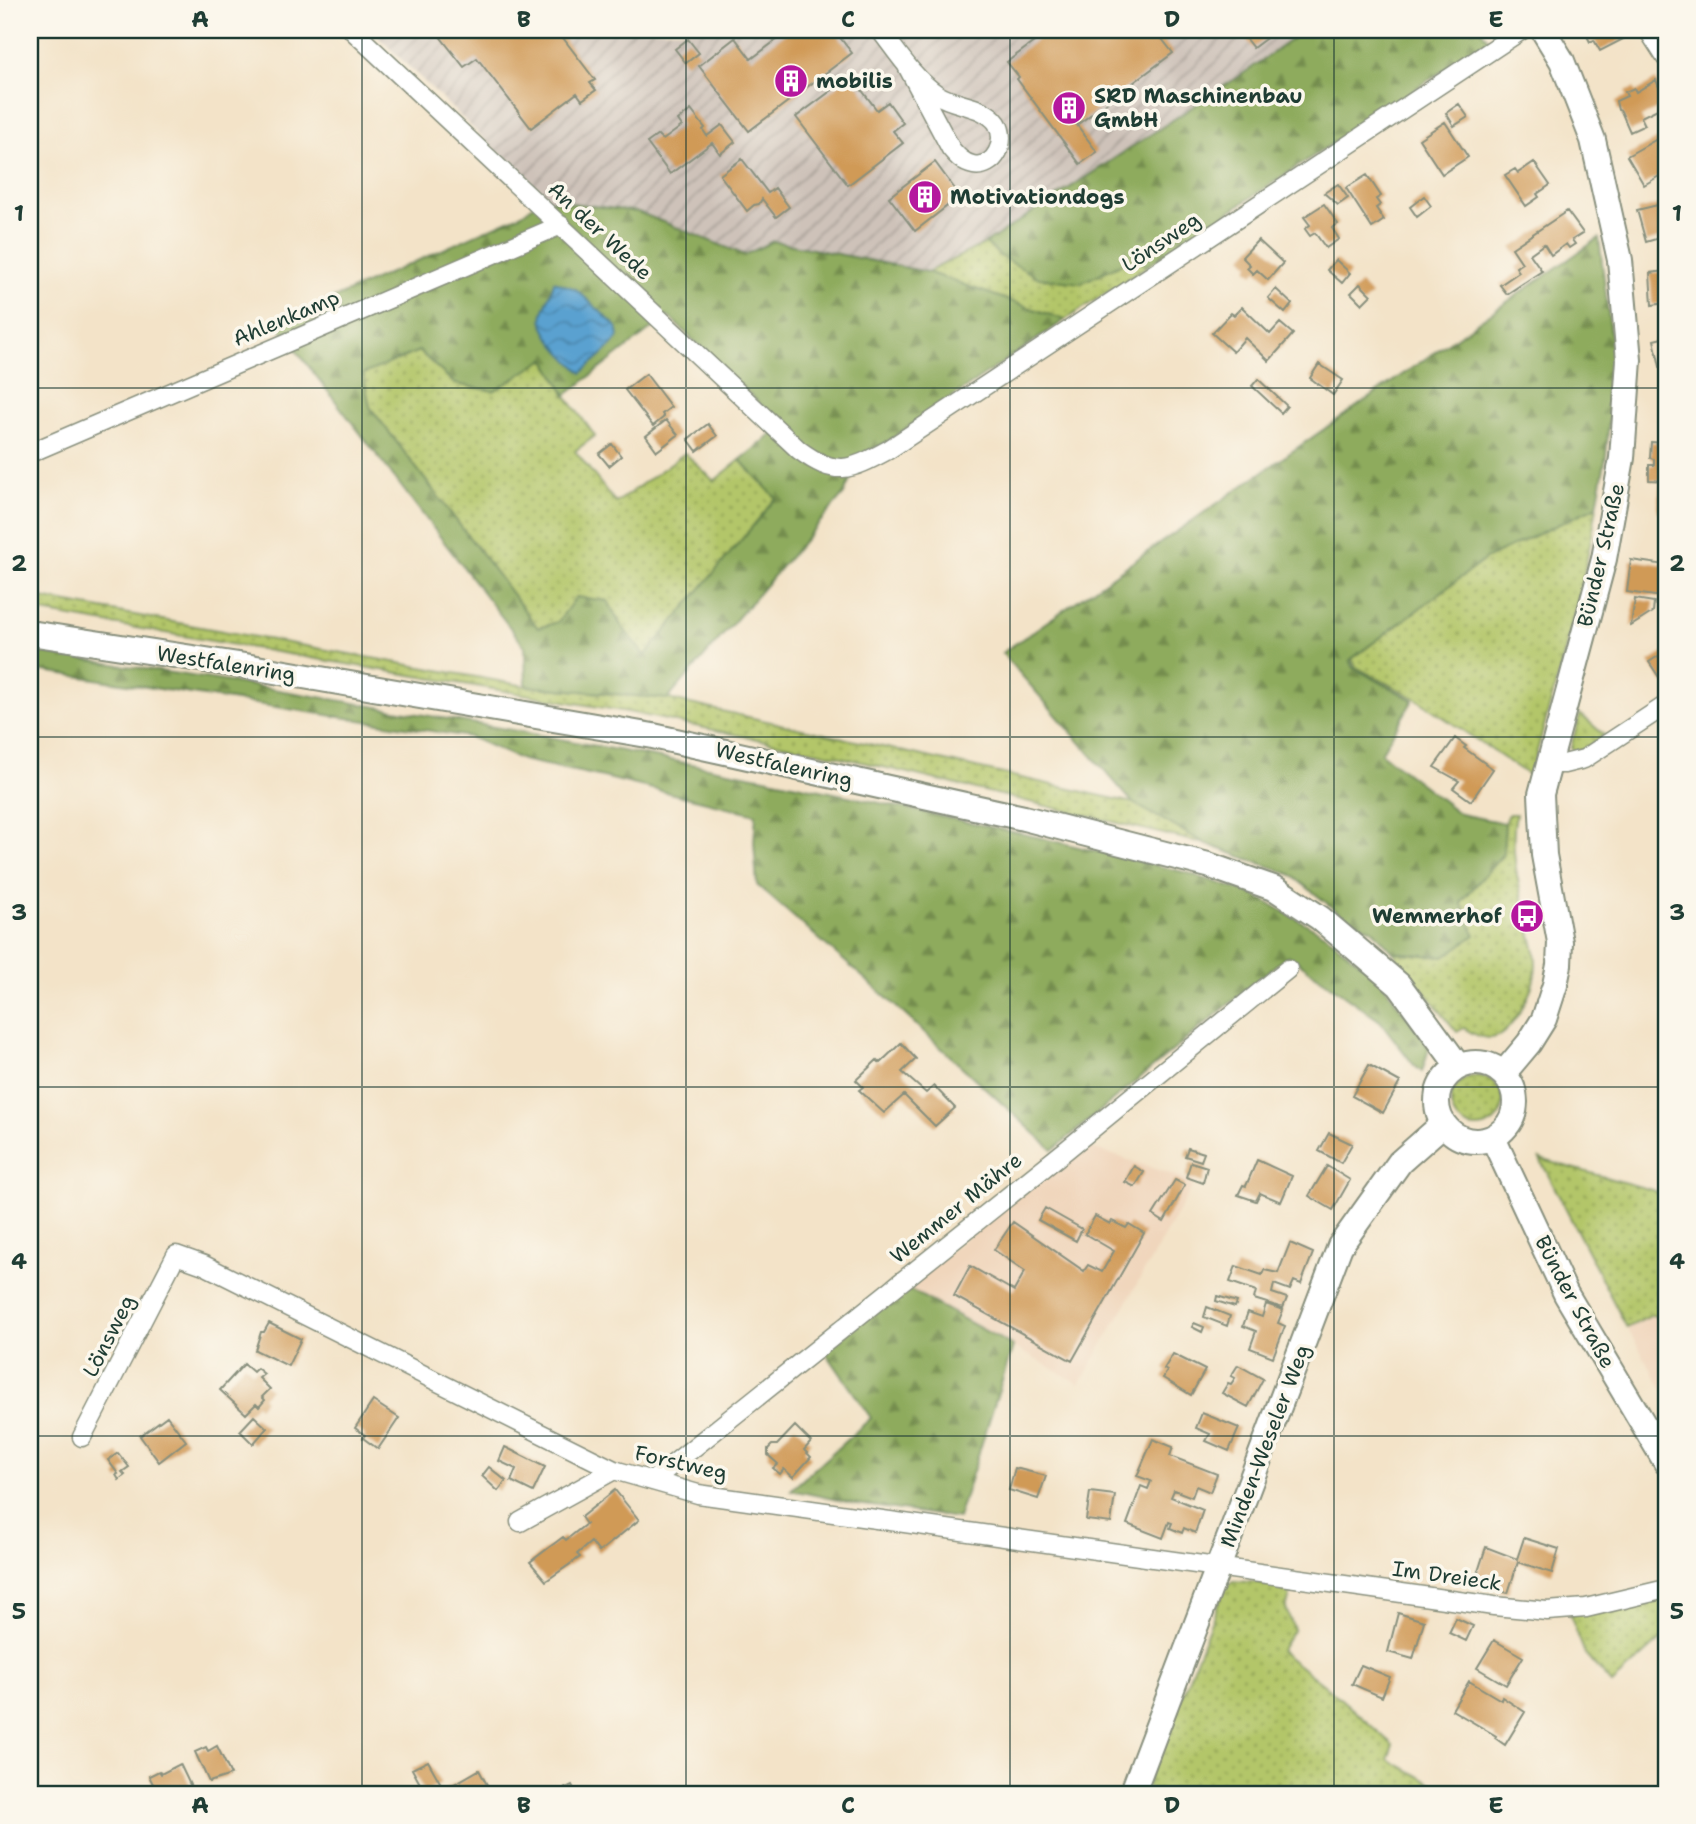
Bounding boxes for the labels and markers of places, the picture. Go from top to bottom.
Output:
building icon: mobilis [772,62,810,100]
place label: mobilis [816,67,893,95]
place label: SRD Maschinenbau GmbH [1094,82,1303,134]
building icon: SRD Maschinenbau GmbH [1050,89,1088,127]
building icon: Motivationdogs [906,178,944,216]
place label: Motivationdogs [950,183,1125,211]
bus stop icon: Wemmerhof [1508,897,1546,935]
place label: Wemmerhof [1372,902,1503,930]

